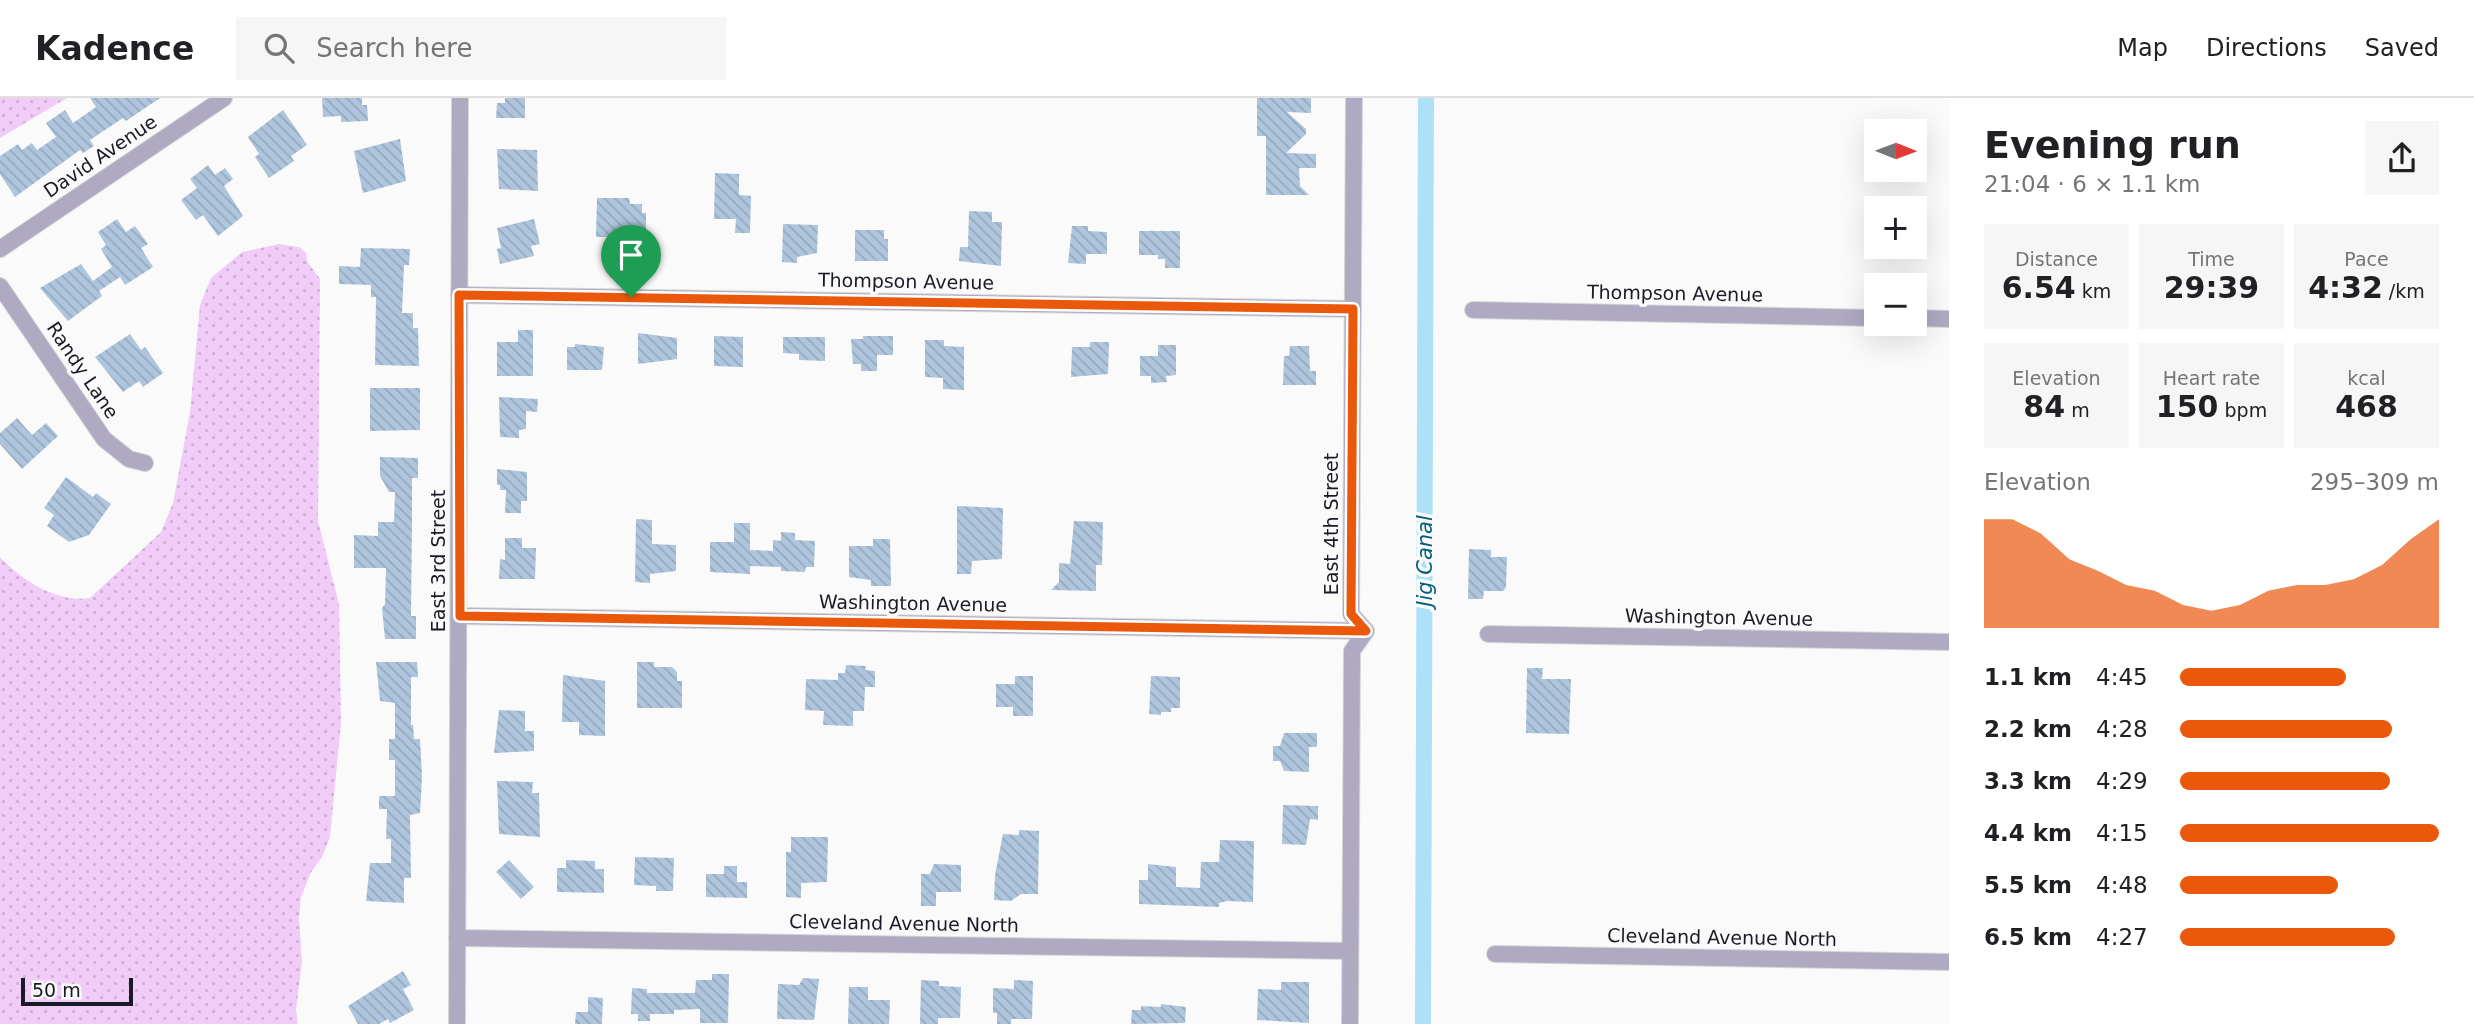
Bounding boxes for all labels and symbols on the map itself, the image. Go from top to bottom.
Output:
street label: David Avenue [39,110,161,202]
north arrow [1864,119,1927,182]
pin [601,225,661,297]
street label: Thompson Avenue [817,268,994,294]
street label: Thompson Avenue [1586,280,1763,306]
street label: Randy Lane [43,318,123,422]
street label: East 4th Street [1320,453,1342,595]
street label: East 3rd Street [427,490,449,632]
water label: Jig Canal [1413,515,1437,611]
street label: Washington Avenue [819,590,1007,616]
street label: Washington Avenue [1625,604,1813,630]
street label: Cleveland Avenue North [789,910,1019,936]
street label: Cleveland Avenue North [1607,924,1837,950]
scale bar [21,975,133,1007]

